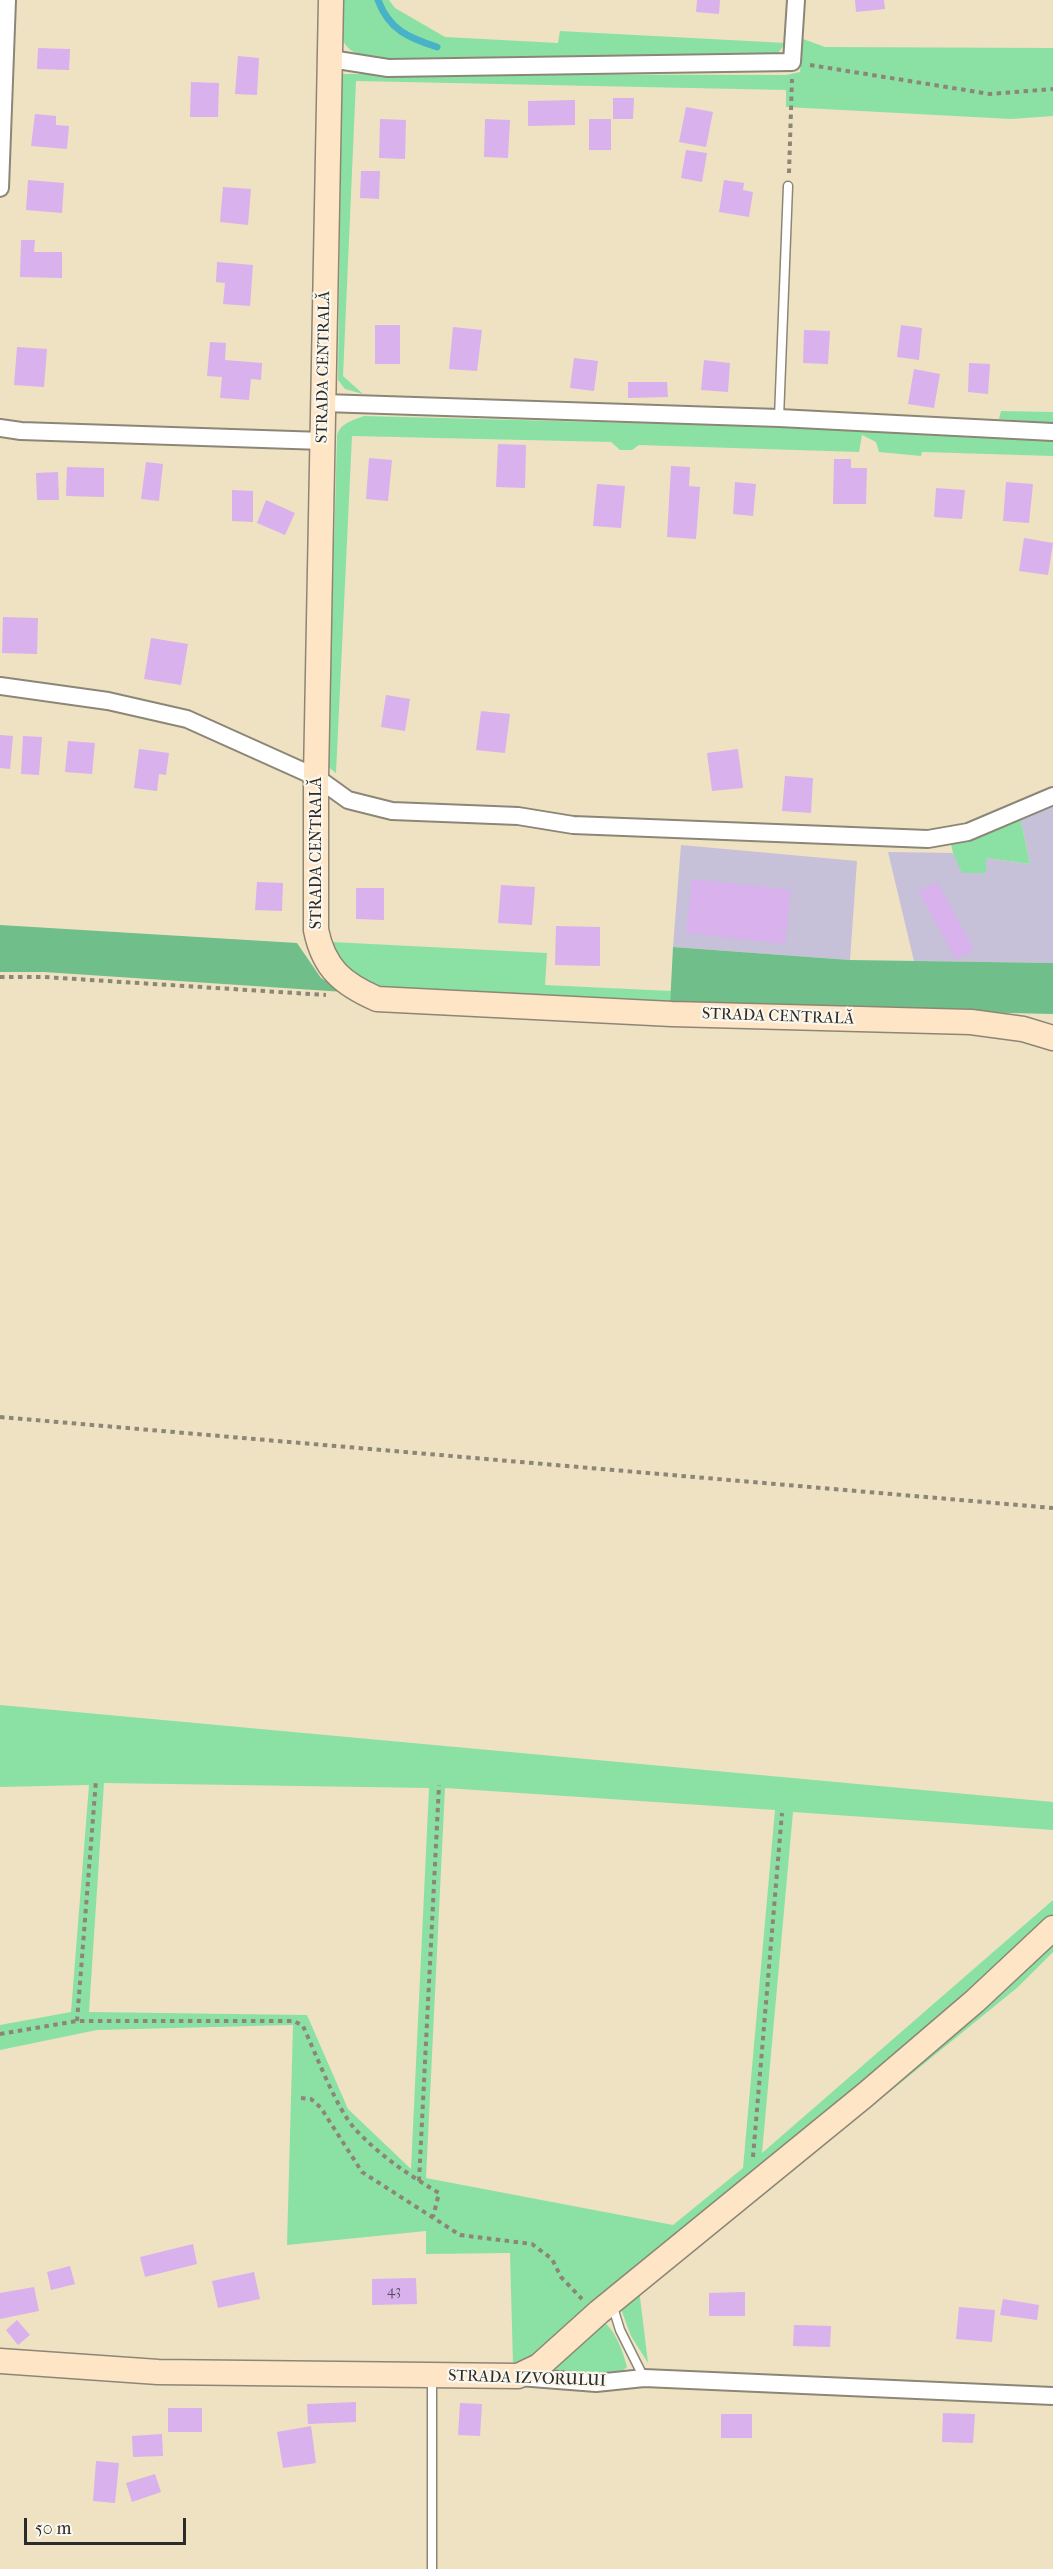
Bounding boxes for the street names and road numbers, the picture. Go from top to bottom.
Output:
street label: STRADA CENTRALĂ [313,291,335,443]
street label: STRADA CENTRALĂ [307,777,327,929]
street label: STRADA CENTRALĂ [702,1005,854,1029]
street label: STRADA IZVORULUI [448,2367,606,2391]

